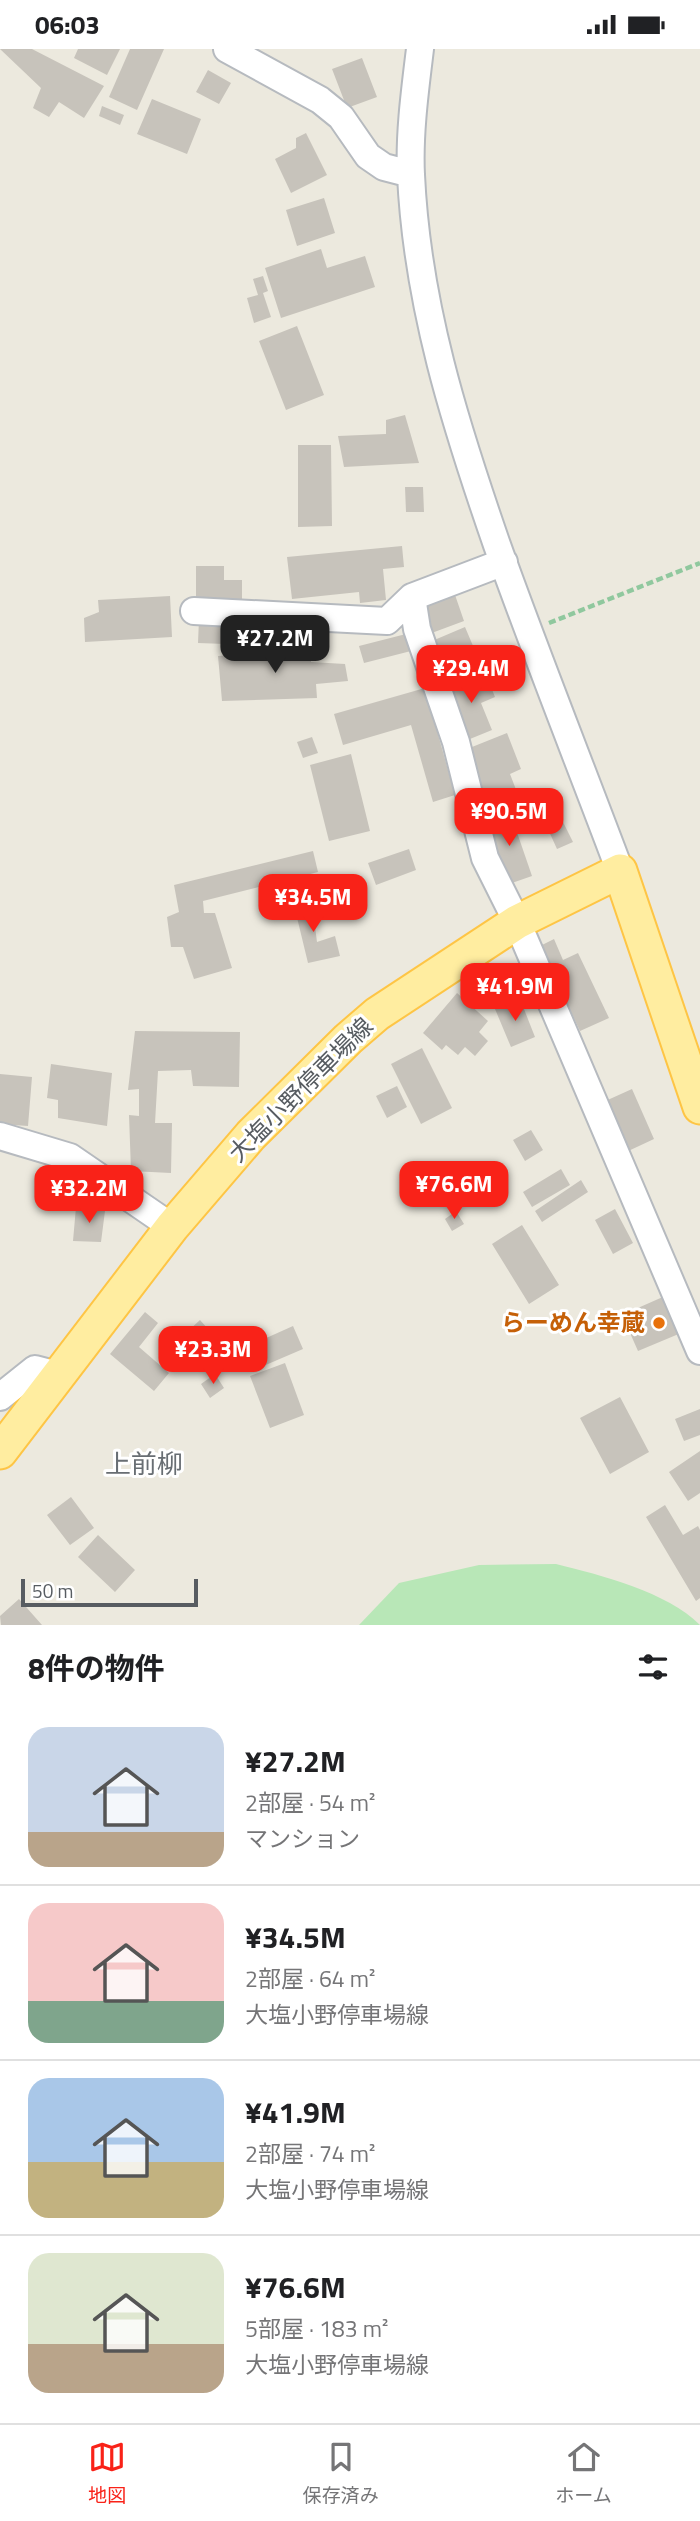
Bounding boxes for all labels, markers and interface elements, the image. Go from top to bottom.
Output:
text: 06:03 [35,5,100,44]
pin: ¥27.2M [218,615,332,675]
text: ¥27.2M [236,620,314,655]
pin: ¥29.4M [414,645,528,705]
text: ¥29.4M [432,650,510,685]
pin: ¥90.5M [452,789,566,848]
text: ¥90.5M [470,793,548,828]
pin: ¥34.5M [256,875,370,934]
text: ¥34.5M [274,879,352,914]
pin: ¥41.9M [458,963,572,1023]
text: ¥41.9M [476,968,554,1003]
street label: 大塩小野停車場線 [220,1009,381,1170]
pin: ¥76.6M [397,1161,511,1221]
pin: ¥32.2M [32,1165,146,1225]
text: ¥76.6M [415,1166,493,1201]
text: ¥32.2M [50,1170,128,1205]
place label: らーめん幸蔵 [501,1304,645,1340]
marker: らーめん幸蔵 [651,1315,667,1331]
pin: ¥23.3M [156,1327,270,1386]
text: ¥23.3M [174,1331,252,1366]
district label: 上前柳 [105,1444,183,1483]
scale bar [21,1576,198,1608]
text: 50 m [32,1576,73,1605]
text: 8件の物件 [28,1645,165,1691]
icon: filters [634,1648,672,1686]
text: ¥27.2M [245,1738,346,1784]
icon: home [84,1755,168,1839]
text: 2部屋 · 54 m² [245,1785,375,1820]
text: マンション [245,1821,360,1856]
text: ¥34.5M [245,1914,346,1960]
icon: home [84,1931,168,2015]
text: 2部屋 · 64 m² [245,1961,375,1996]
text: 大塩小野停車場線 [245,1997,429,2032]
text: ¥41.9M [245,2089,346,2135]
icon: home [84,2106,168,2190]
text: 2部屋 · 74 m² [245,2136,375,2171]
text: 大塩小野停車場線 [245,2172,429,2207]
text: ¥76.6M [245,2264,346,2310]
icon: home [84,2281,168,2365]
text: 5部屋 · 183 m² [245,2311,388,2346]
text: 大塩小野停車場線 [245,2347,429,2382]
tab: 地図 [88,2438,126,2509]
tab: 保存済み [303,2438,379,2509]
tab: ホーム [555,2438,612,2509]

